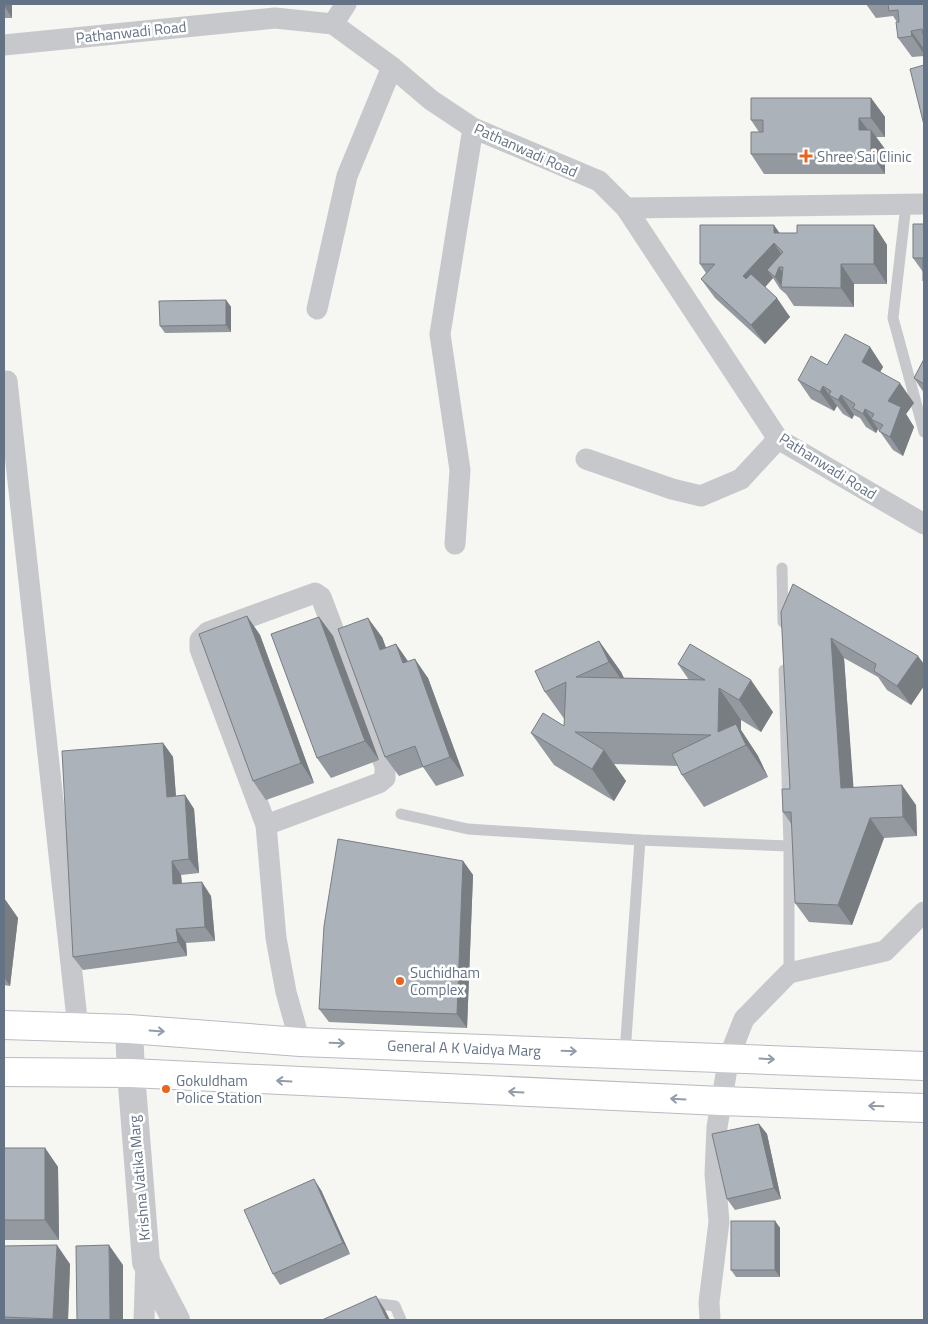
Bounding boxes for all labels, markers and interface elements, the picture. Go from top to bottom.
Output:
street label: Pathanwadi Road [75,15,187,49]
street label: Pathanwadi Road [471,117,581,183]
place label: Shree Sai Clinic [817,145,912,168]
marker: Shree Sai Clinic [799,149,813,163]
street label: Pathanwadi Road [775,427,881,505]
place label: Suchidham Complex [410,961,480,1001]
marker: Suchidham Complex [394,975,406,987]
one-way arrow [149,1026,165,1036]
street label: General A K Vaidya Marg [387,1034,542,1062]
one-way arrow [328,1038,345,1048]
one-way arrow [561,1047,577,1056]
one-way arrow [758,1054,774,1064]
place label: Gokuldham Police Station [176,1069,262,1109]
one-way arrow [276,1076,292,1085]
marker: Gokuldham Police Station [160,1083,172,1095]
one-way arrow [508,1087,524,1096]
one-way arrow [670,1095,686,1104]
one-way arrow [868,1102,884,1111]
street label: Krishna Vatika Marg [122,1114,156,1242]

